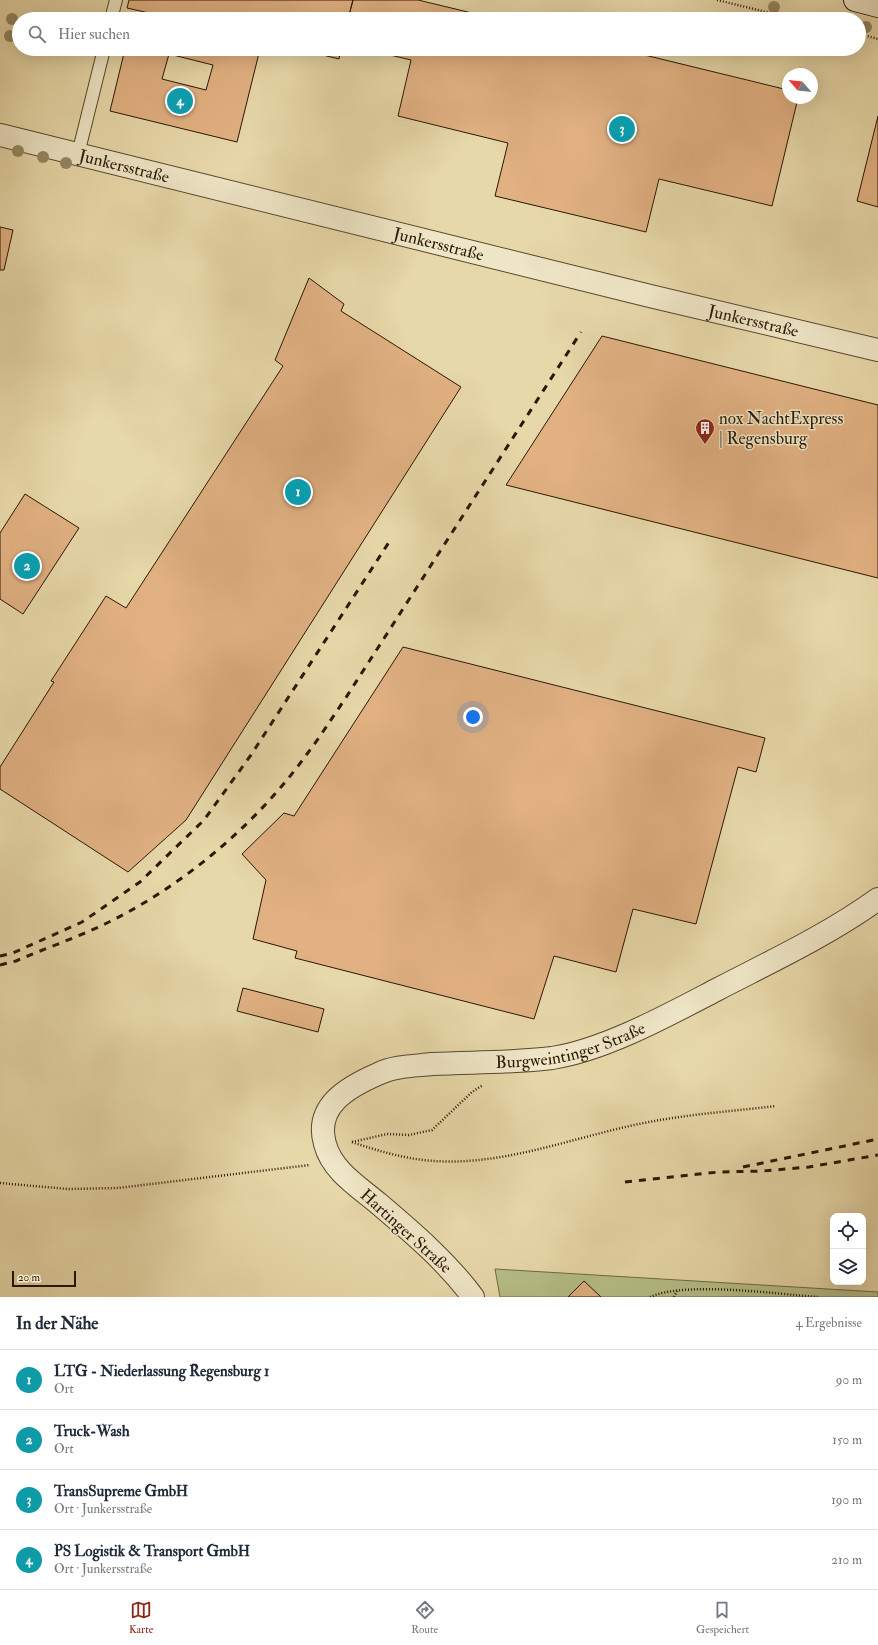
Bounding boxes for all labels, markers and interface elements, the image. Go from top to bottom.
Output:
search box [12,12,866,56]
icon: search [26,23,48,45]
text: Hier suchen [58,25,130,44]
north arrow [782,68,818,104]
pin: 4 [167,86,193,116]
pin: 3 [609,114,635,144]
street label: Junkersstraße [76,144,172,187]
street label: Junkersstraße [390,222,486,265]
street label: Junkersstraße [705,299,801,341]
place label: nox NachtExpress | Regensburg [719,408,843,449]
building icon: nox NachtExpress | Regensburg [694,417,716,445]
pin: 1 [285,477,311,507]
pin: 2 [14,551,40,581]
your location [463,707,483,727]
street label: Burgweintinger Straße [495,1017,648,1073]
street label: Hartinger Straße [356,1184,456,1278]
map controls [830,1213,866,1285]
button: locate [830,1213,866,1249]
button: layers [830,1249,866,1285]
scale bar [12,1269,76,1288]
text: 20 m [18,1271,40,1284]
text: In der Nähe [16,1313,98,1334]
text: 4 Ergebnisse [795,1315,862,1331]
text: LTG - Niederlassung Regensburg 1 [54,1362,269,1381]
text: 1 [27,1372,31,1388]
text: 90 m [836,1372,862,1388]
text: Ort [54,1381,74,1397]
text: Truck-Wash [54,1422,130,1441]
text: 2 [26,1432,32,1448]
text: 150 m [832,1432,862,1448]
text: Ort [54,1441,74,1457]
text: TransSupreme GmbH [54,1482,188,1501]
text: 3 [27,1492,32,1508]
text: 190 m [831,1492,862,1508]
text: Ort · Junkersstraße [54,1501,152,1517]
text: PS Logistik & Transport GmbH [54,1542,250,1561]
text: 4 [25,1552,33,1568]
text: 210 m [831,1552,862,1568]
text: Ort · Junkersstraße [54,1561,152,1577]
tab: Karte [129,1599,153,1636]
tab: Route [411,1599,438,1636]
tab: Gespeichert [696,1599,749,1636]

